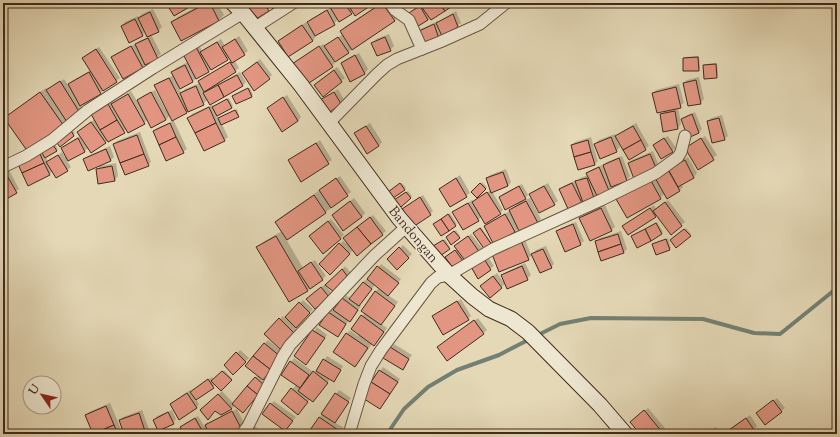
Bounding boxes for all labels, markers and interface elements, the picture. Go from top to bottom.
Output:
street label: Bandongan [383,203,442,268]
north arrow [22,375,62,415]
text: U [25,382,44,399]

